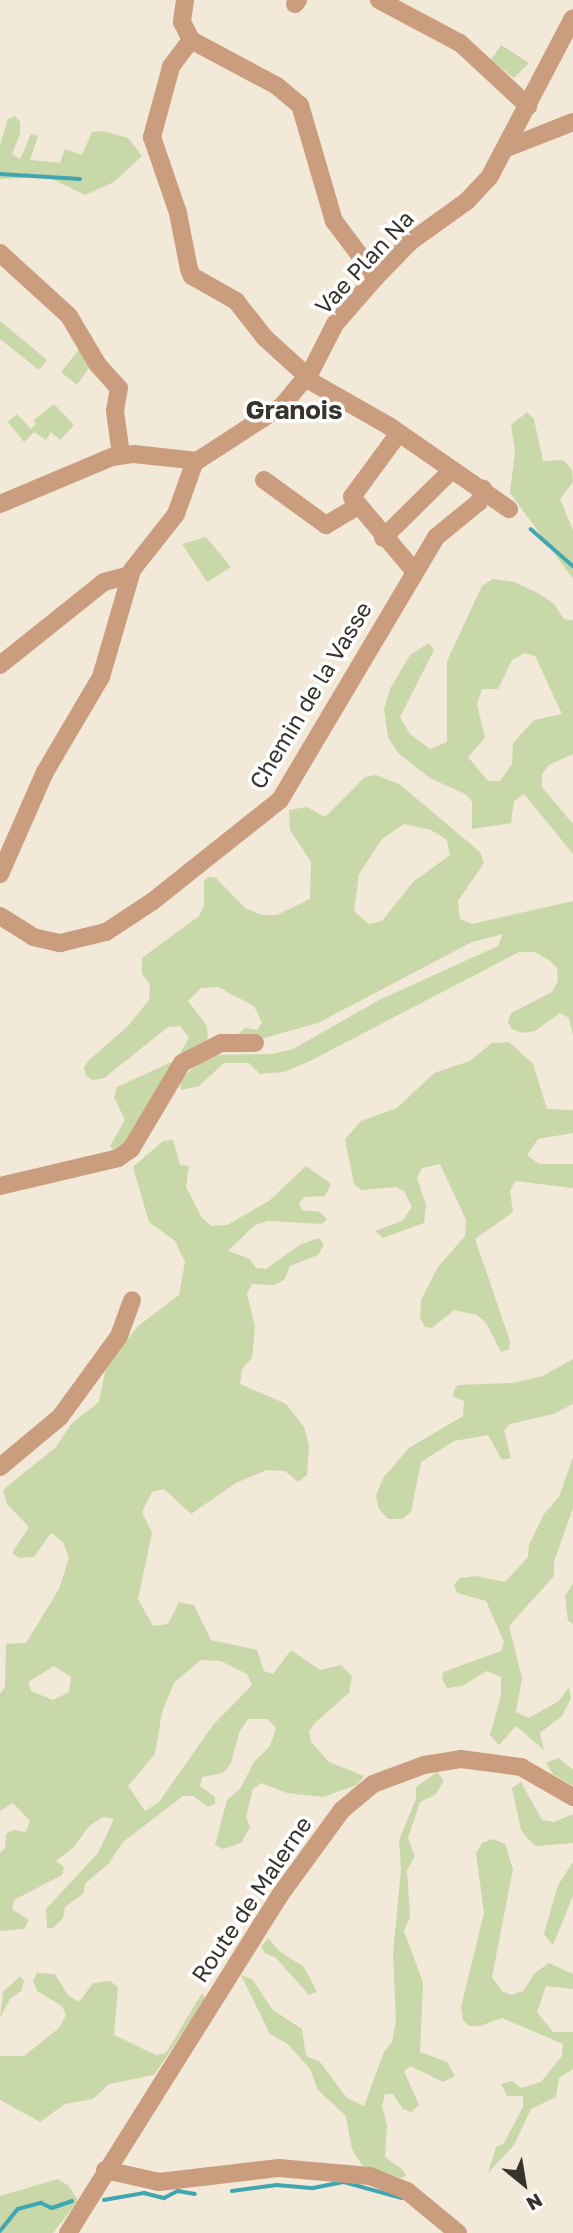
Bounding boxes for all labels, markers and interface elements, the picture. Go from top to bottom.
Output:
street label: Vae Plan Na [309,204,419,320]
district label: Granois [246,394,342,426]
street label: Chemin de la Vasse [243,596,377,794]
street label: Route de Malerne [185,1811,317,1987]
north arrow [489,2149,559,2219]
text: N [523,2189,547,2216]

